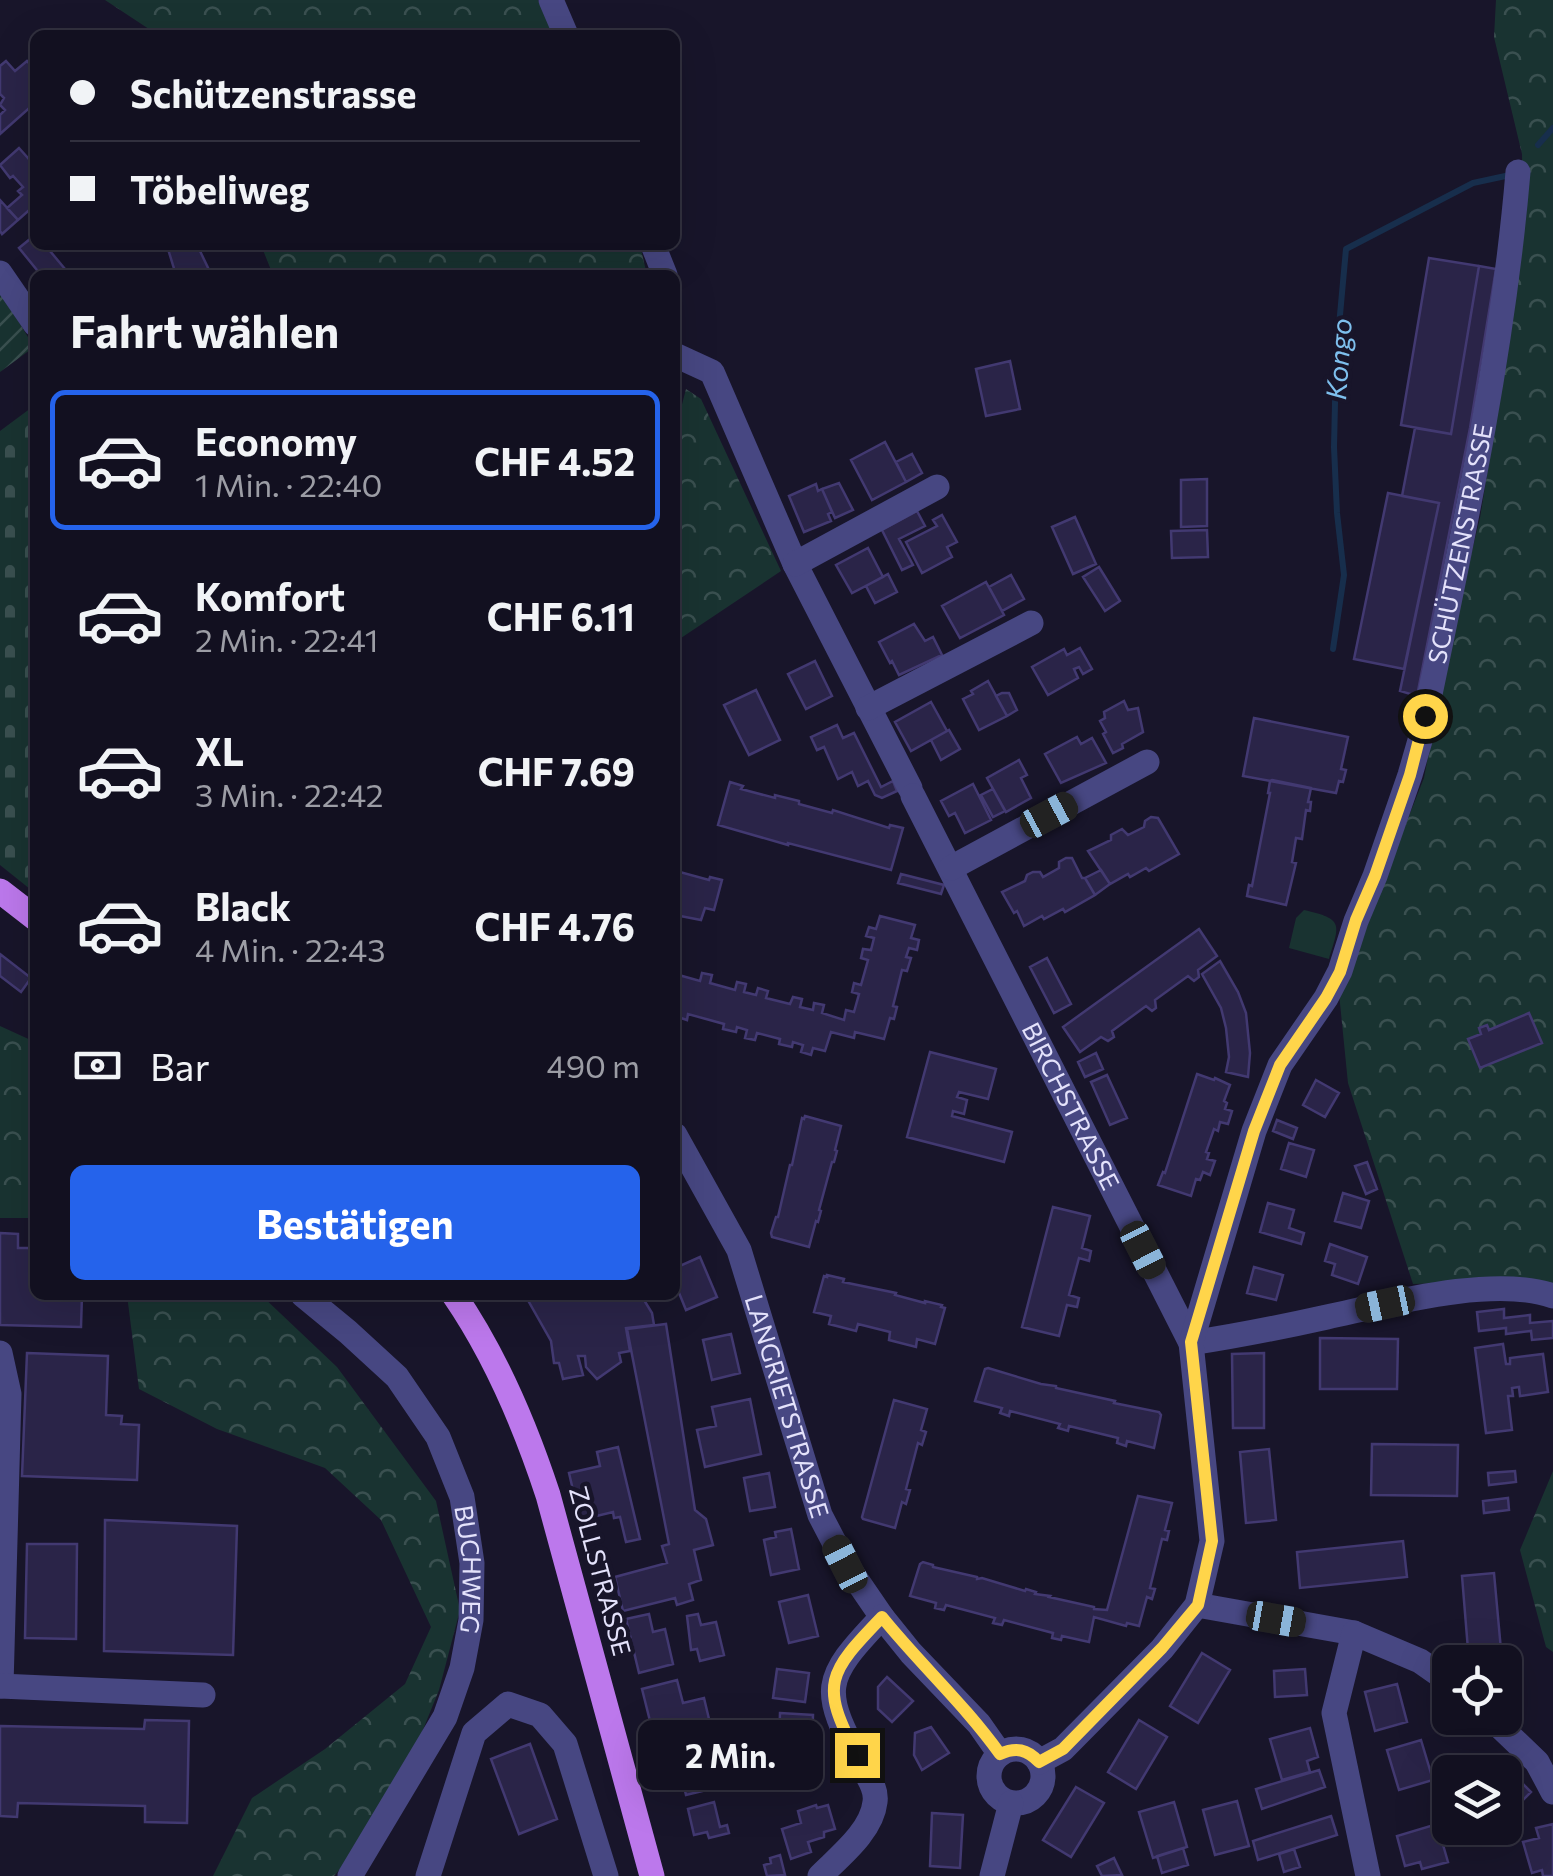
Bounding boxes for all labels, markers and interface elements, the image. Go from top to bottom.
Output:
text: Schützenstrasse [130,69,417,116]
text: Töbeliweg [130,165,310,212]
text: Fahrt wählen [70,302,339,357]
water label: Kongo [1318,317,1358,401]
icon: car [75,415,165,505]
text: Economy [195,417,357,464]
street label: SCHÜTZENSTRASSE [1421,421,1498,666]
text: CHF 4.52 [474,437,635,484]
text: 1 Min. · 22:40 [195,464,383,504]
icon: car [75,570,165,660]
text: Komfort [195,572,345,619]
text: CHF 6.11 [487,592,635,639]
text: 2 Min. · 22:41 [195,619,378,659]
route start [1403,694,1448,739]
icon: car [75,725,165,815]
text: XL [195,727,244,774]
text: CHF 7.69 [478,747,635,794]
text: 3 Min. · 22:42 [195,774,383,814]
car [1015,788,1083,842]
icon: car [75,880,165,970]
text: Black [195,882,291,929]
text: CHF 4.76 [474,902,635,949]
text: 4 Min. · 22:43 [195,929,385,969]
street label: BIRCHSTRASSE [1017,1017,1127,1195]
icon: cash [70,1038,125,1093]
text: Bar [150,1042,210,1089]
text: 490 m [546,1045,640,1085]
button: Bestätigen [70,1165,640,1280]
car [1116,1216,1170,1284]
car [1353,1283,1417,1325]
street label: LANGRIETSTRASSE [739,1291,836,1521]
street label: ZOLLSTRASSE [564,1483,638,1659]
street label: BUCHWEG [449,1503,488,1636]
car [818,1530,872,1598]
car [1244,1599,1308,1639]
map controls [1432,1645,1522,1845]
button: locate [1432,1645,1522,1735]
callout: 2 Min. [637,1720,822,1790]
route end [835,1733,880,1778]
text: 2 Min. [685,1735,776,1775]
button: layers [1432,1755,1522,1845]

